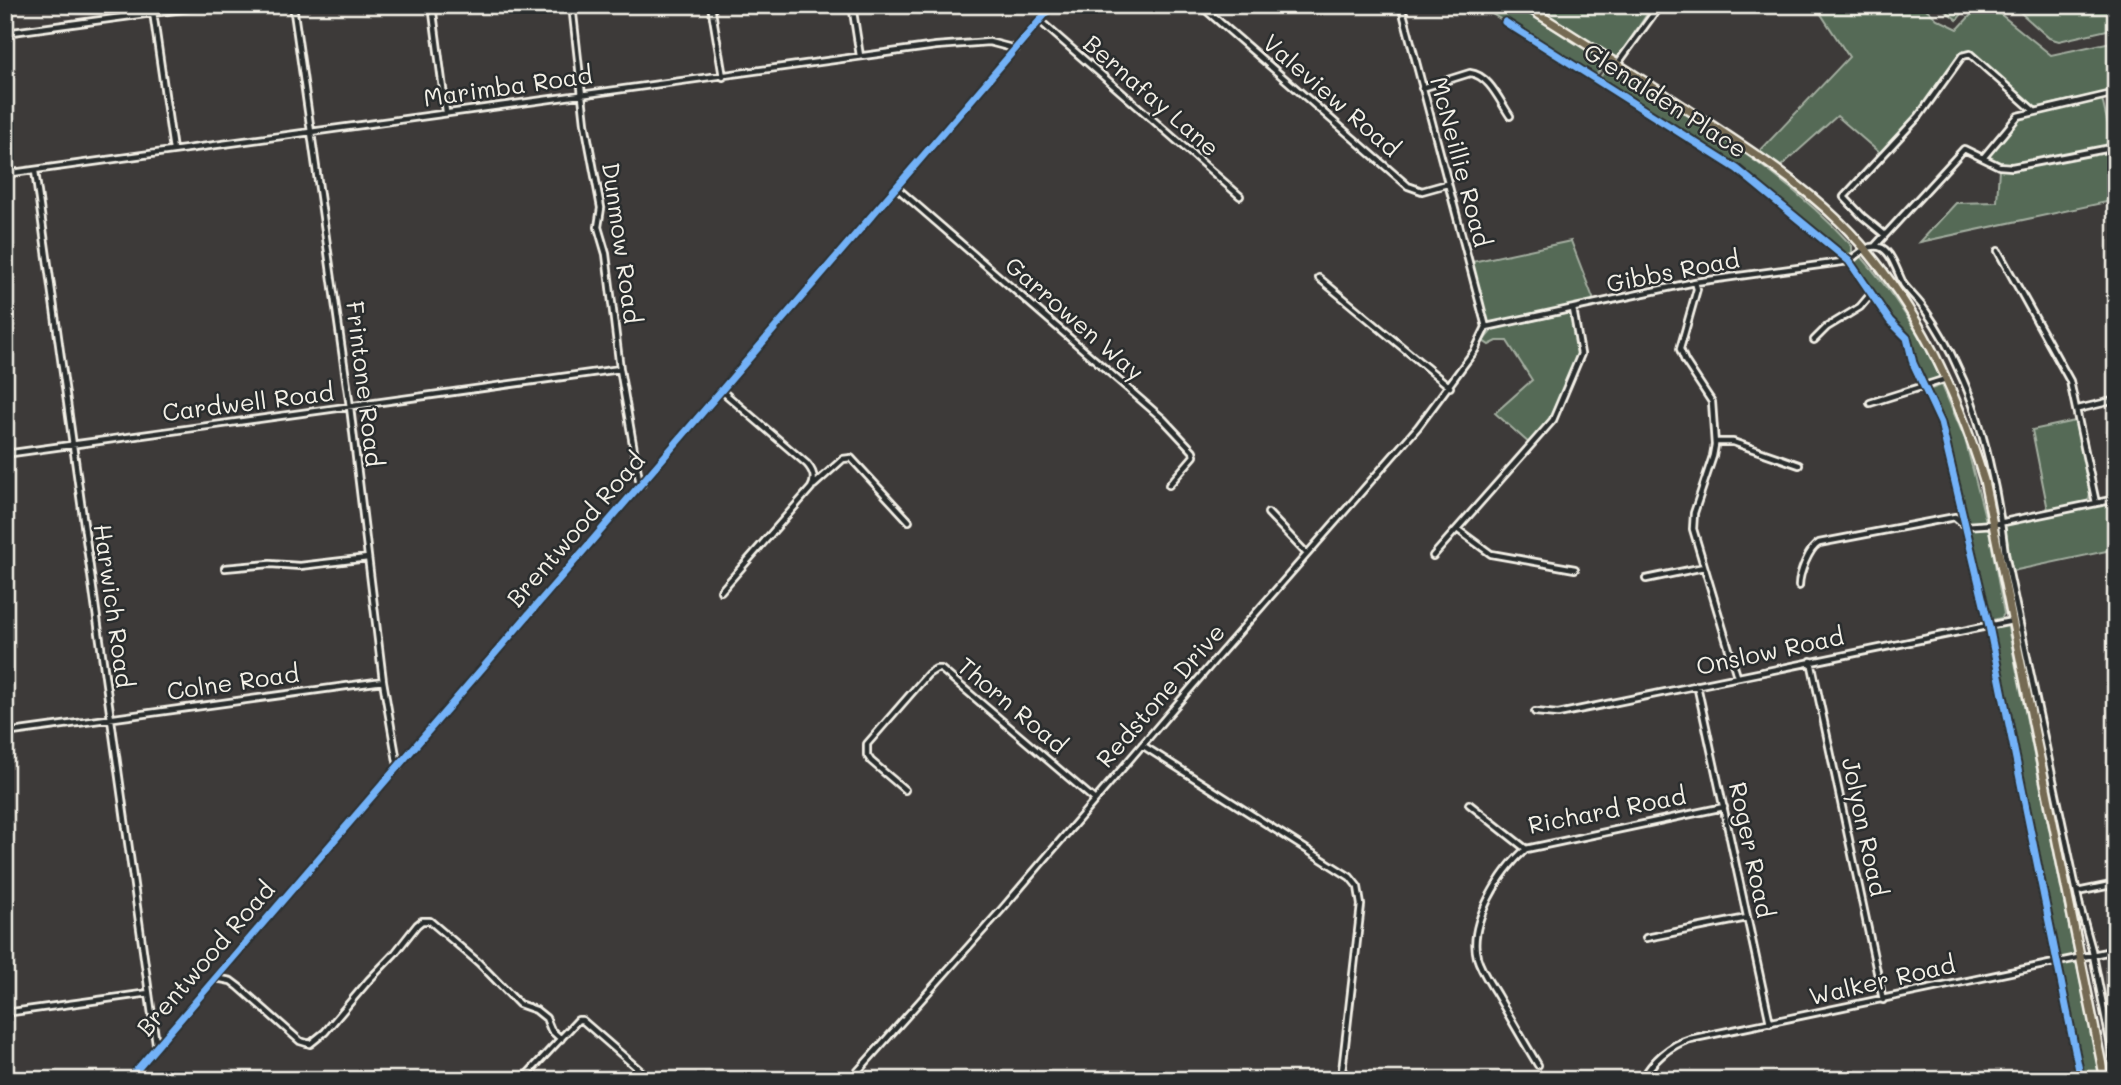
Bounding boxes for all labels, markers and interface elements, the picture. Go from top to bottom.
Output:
street label: Bernafay Lane [1078,27,1226,162]
street label: Valeview Road [1257,27,1407,163]
street label: Glenalden Place [1578,35,1753,164]
street label: Marimba Road [421,58,594,113]
street label: McNeillie Road [1424,73,1499,250]
street label: Dunmow Road [596,160,649,325]
street label: Gibbs Road [1604,242,1742,299]
street label: Garrowen Way [999,249,1151,387]
street label: Frintone Road [340,299,391,468]
street label: Cardwell Road [160,376,335,427]
street label: Brentwood Road [499,445,651,613]
street label: Harwich Road [88,522,141,690]
street label: Redstone Drive [1089,616,1231,774]
street label: Onslow Road [1693,620,1846,681]
street label: Thorn Road [952,650,1074,760]
street label: Colne Road [165,657,301,706]
street label: Jolyon Road [1836,755,1895,899]
street label: Richard Road [1525,779,1688,840]
street label: Roger Road [1723,779,1782,920]
street label: Brentwood Road [129,874,281,1042]
street label: Walker Road [1806,948,1958,1011]

